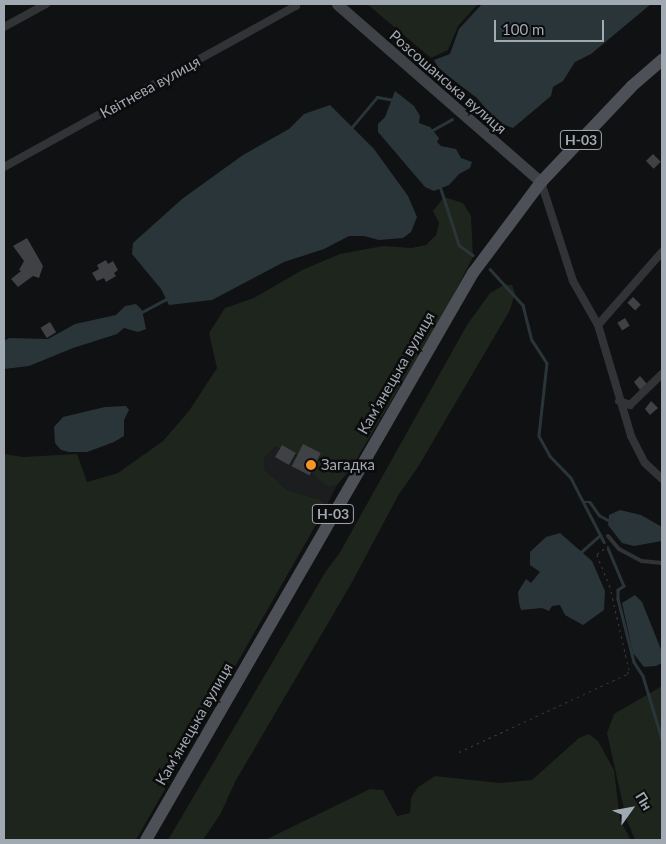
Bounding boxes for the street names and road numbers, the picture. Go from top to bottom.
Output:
street label: Розсошанська вулиця [386,26,510,138]
street label: Квітнева вулиця [97,52,203,122]
road number: Н-03 [560,128,602,152]
street label: Камʼянецька вулиця [354,309,438,437]
road number: Н-03 [312,502,354,526]
street label: Камʼянецька вулиця [152,660,236,788]

